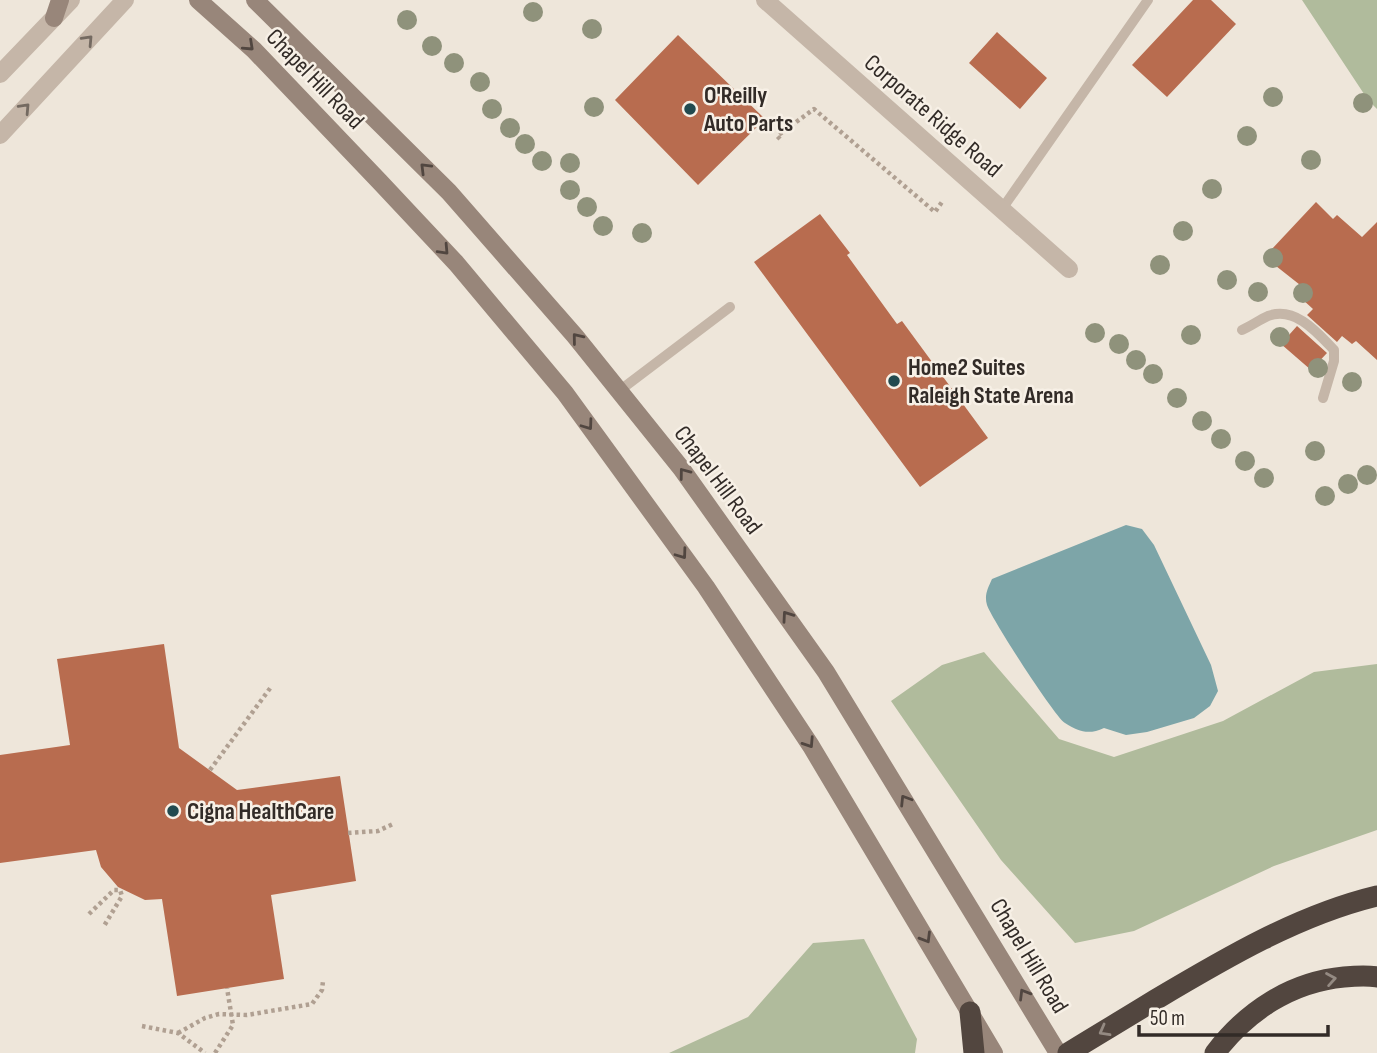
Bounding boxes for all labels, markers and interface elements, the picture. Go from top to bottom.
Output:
street label: Chapel Hill Road [260,23,370,135]
one-way arrow [79,35,92,48]
one-way arrow [241,37,254,50]
street label: Corporate Ridge Road [858,48,1008,184]
place label: O'Reilly Auto Parts [703,81,793,138]
marker: O'Reilly Auto Parts [682,101,698,117]
one-way arrow [17,103,29,116]
one-way arrow [421,164,434,177]
one-way arrow [435,242,448,255]
one-way arrow [573,333,585,346]
place label: Home2 Suites Raleigh State Arena [908,353,1074,410]
marker: Home2 Suites Raleigh State Arena [886,373,902,389]
one-way arrow [580,417,593,430]
street label: Chapel Hill Road [668,420,768,540]
one-way arrow [679,468,692,480]
one-way arrow [674,546,686,559]
one-way arrow [783,611,795,624]
one-way arrow [800,735,813,748]
one-way arrow [901,795,914,808]
place label: Cigna HealthCare [187,797,334,826]
marker: Cigna HealthCare [165,803,181,819]
street label: Chapel Hill Road [984,893,1074,1019]
one-way arrow [917,931,930,944]
one-way arrow [1325,973,1337,988]
one-way arrow [1019,989,1032,1002]
scale bar [1139,993,1328,1038]
text: 50 m [1150,1006,1185,1031]
one-way arrow [1099,1023,1111,1036]

